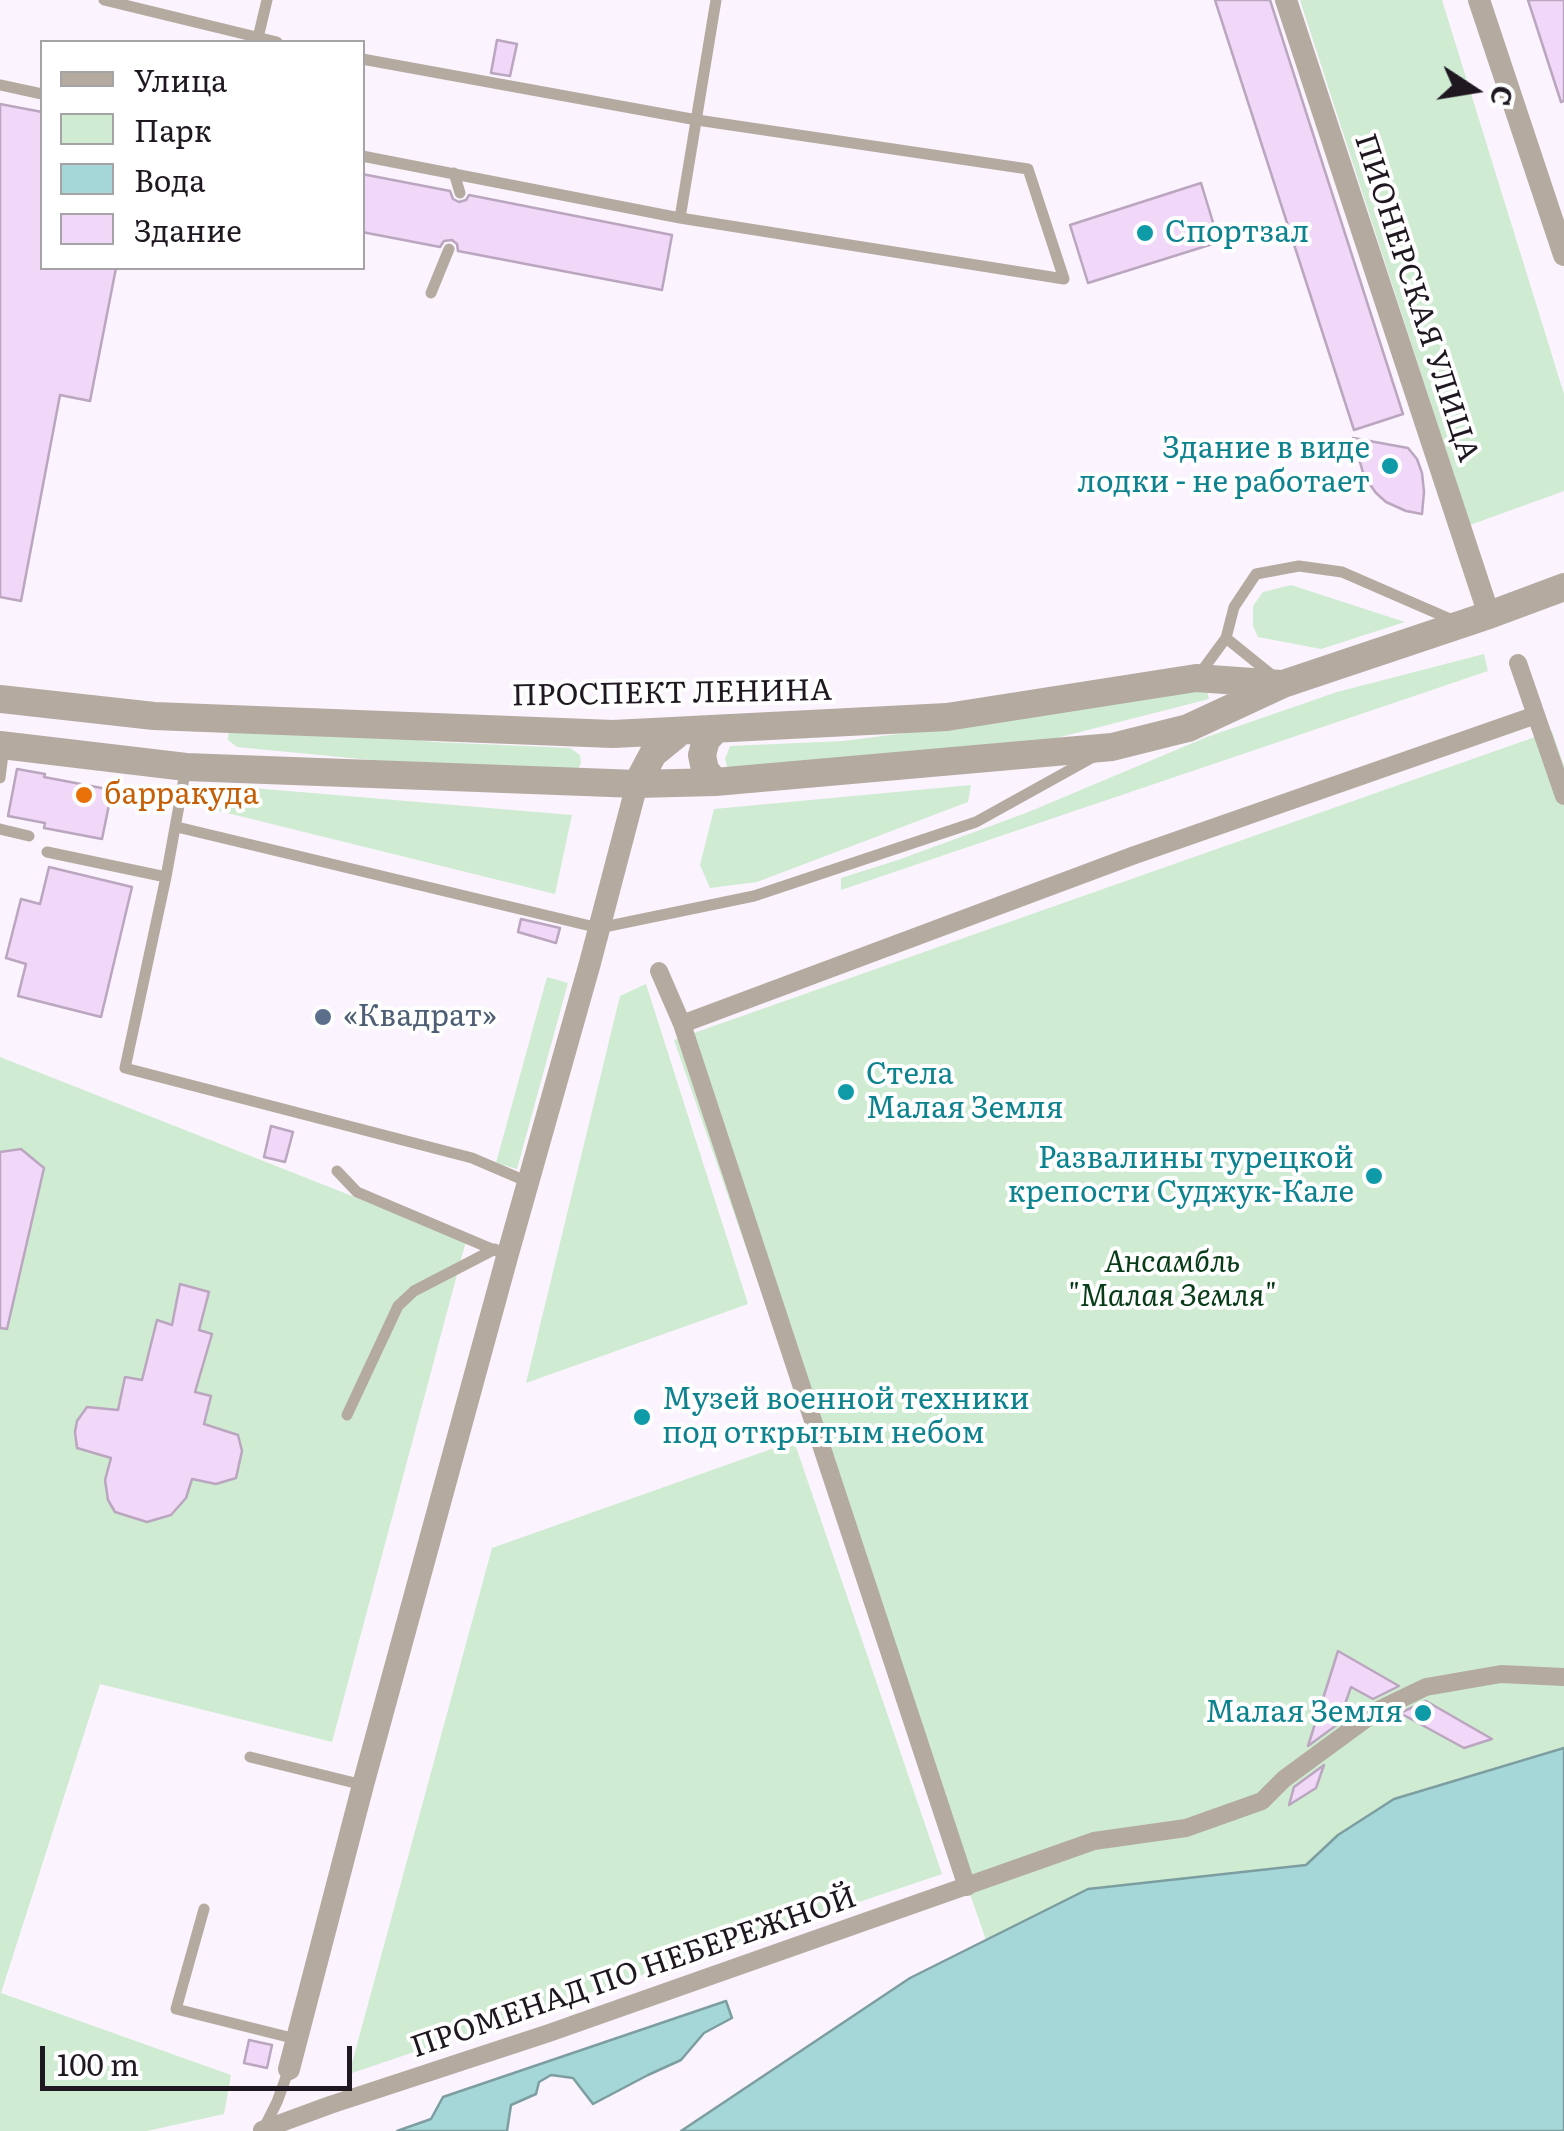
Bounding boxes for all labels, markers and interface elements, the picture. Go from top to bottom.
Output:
legend [40,40,365,270]
north arrow [1424,40,1524,140]
text: Улица [134,57,227,101]
text: С [1481,82,1526,110]
text: Парк [134,107,212,151]
street label: ПИОНЕРСКАЯ УЛИЦА [1346,129,1486,467]
text: Вода [134,157,205,201]
text: Здание [134,207,242,251]
place label: Спортзал [1165,215,1309,251]
marker: Спортзал [1134,222,1156,244]
place label: Здание в виде лодки - не работает [1077,431,1370,502]
marker: Здание в виде лодки - не работает [1379,455,1401,477]
street label: ПРОСПЕКТ ЛЕНИНА [512,673,832,715]
place label: барракуда [104,777,259,813]
marker: барракуда [73,784,95,806]
place label: «Квадрат» [343,999,497,1035]
marker: «Квадрат» [312,1006,334,1028]
place label: Стела Малая Земля [866,1057,1064,1128]
marker: Стела Малая Земля [835,1081,857,1103]
place label: Развалины турецкой крепости Суджук-Кале [1008,1141,1354,1212]
marker: Развалины турецкой крепости Суджук-Кале [1363,1165,1385,1187]
park label: Ансамбль "Малая Земля" [1068,1245,1276,1316]
place label: Музей военной техники под открытым небом [662,1382,1030,1452]
marker: Музей военной техники под открытым небом [631,1406,653,1428]
place label: Малая Земля [1205,1695,1403,1731]
marker: Малая Земля [1412,1702,1434,1724]
street label: ПРОМЕНАД ПО НЕБЕРЕЖНОЙ [407,1880,861,2066]
scale bar [45,2026,358,2088]
text: 100 m [57,2041,139,2085]

